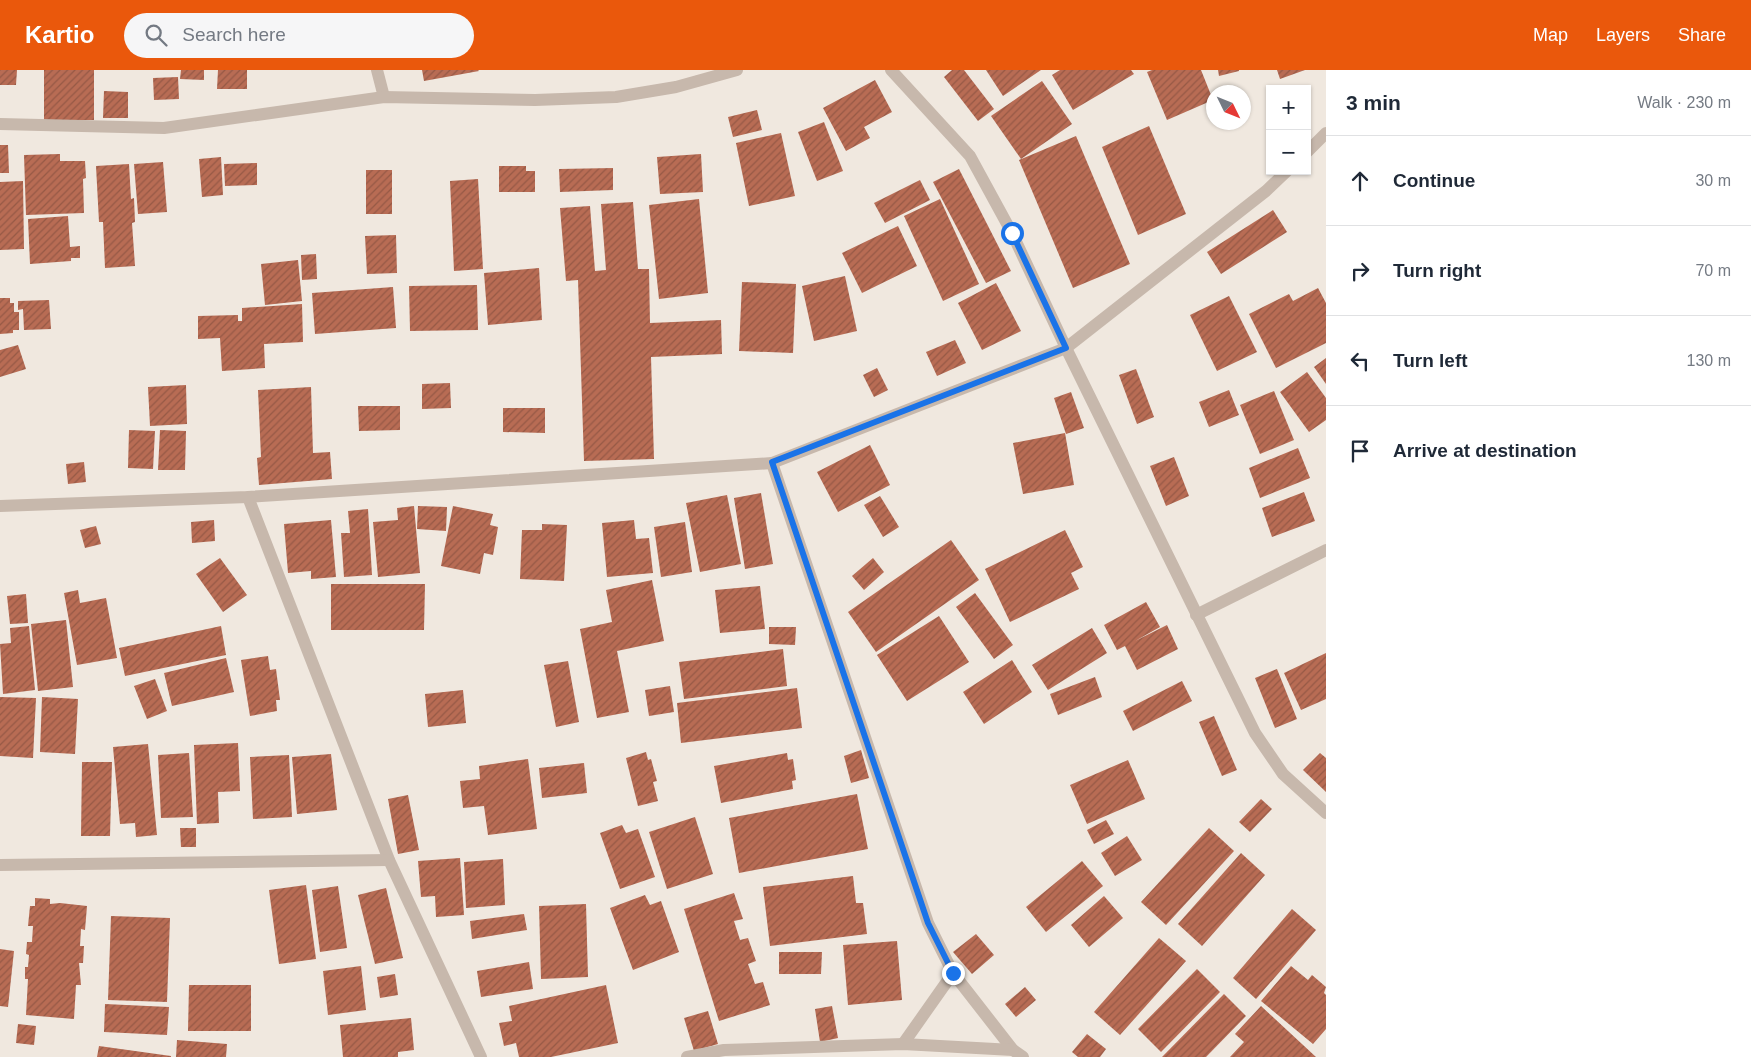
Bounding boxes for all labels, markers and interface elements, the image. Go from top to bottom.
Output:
search box [124,13,474,58]
text: Kartio [25,21,94,48]
icon: search [142,21,170,49]
text: Search here [182,24,286,45]
text: Map [1533,25,1568,45]
text: Layers [1596,25,1650,45]
text: Share [1678,25,1726,45]
north arrow [1206,85,1251,130]
map controls [1266,85,1311,175]
button: + [1266,85,1311,130]
text: 3 min [1346,91,1401,114]
text: Walk · 230 m [1637,94,1731,111]
button: − [1266,130,1311,175]
icon: ahead [1346,167,1374,195]
text: Continue [1393,170,1475,191]
text: 30 m [1695,172,1731,189]
route start [1001,222,1024,245]
icon: right [1346,257,1374,285]
text: Turn right [1393,260,1481,281]
text: 70 m [1695,262,1731,279]
icon: left [1346,347,1374,375]
text: Turn left [1393,350,1468,371]
text: 130 m [1687,352,1731,369]
icon: arrive [1346,437,1374,465]
text: Arrive at destination [1393,440,1577,461]
route end [942,962,965,985]

